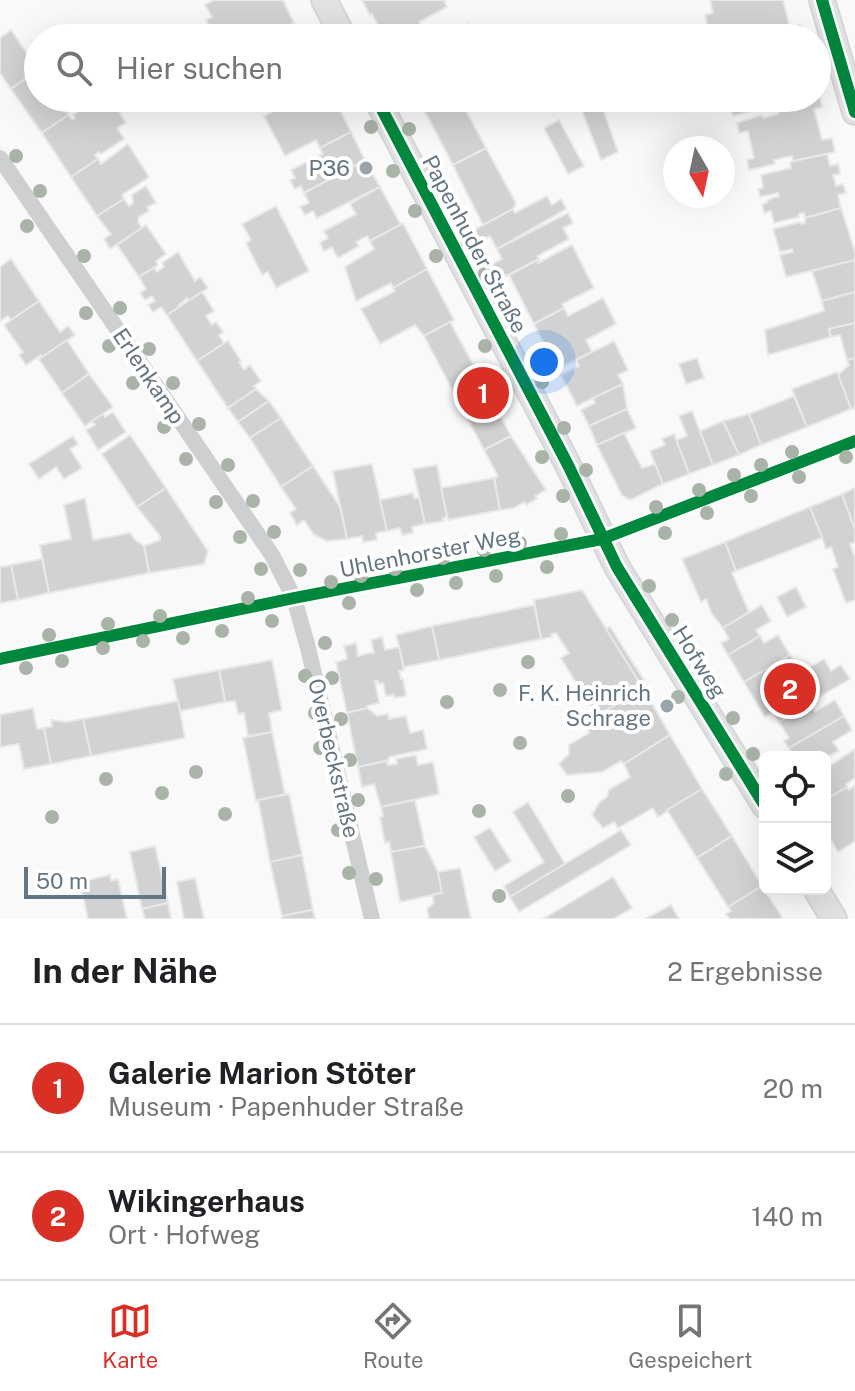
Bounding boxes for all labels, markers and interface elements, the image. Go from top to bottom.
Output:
search box [24,24,831,112]
icon: search [52,46,96,90]
text: Hier suchen [116,50,283,86]
north arrow [663,136,735,208]
street label: Papenhuder Straße [417,151,533,337]
place label: P36 [309,155,350,181]
marker: P36 [357,159,375,177]
street label: Erlenkamp [108,323,190,429]
your location [524,342,564,382]
pin: 1 [457,363,509,423]
street label: Uhlenhorster Weg [337,522,523,582]
street label: Hofweg [668,621,732,703]
pin: 2 [764,659,816,719]
street label: Overbeckstraße [303,676,365,840]
place label: F. K. Heinrich Schrage [518,680,651,731]
marker: F. K. Heinrich Schrage [658,697,676,715]
map controls [759,751,831,895]
button: locate [759,751,831,823]
button: layers [759,823,831,895]
scale bar [24,863,166,899]
text: 50 m [36,868,88,894]
text: In der Nähe [32,951,218,991]
text: 2 Ergebnisse [667,956,823,987]
text: Galerie Marion Stöter [108,1055,416,1091]
text: 1 [52,1073,64,1104]
text: 20 m [763,1073,823,1104]
text: Museum · Papenhuder Straße [108,1091,464,1122]
text: Wikingerhaus [108,1183,305,1219]
text: 2 [50,1201,66,1232]
text: 140 m [751,1201,823,1232]
text: Ort · Hofweg [108,1219,260,1250]
tab: Karte [102,1299,158,1373]
tab: Route [363,1299,423,1373]
tab: Gespeichert [628,1299,753,1373]

